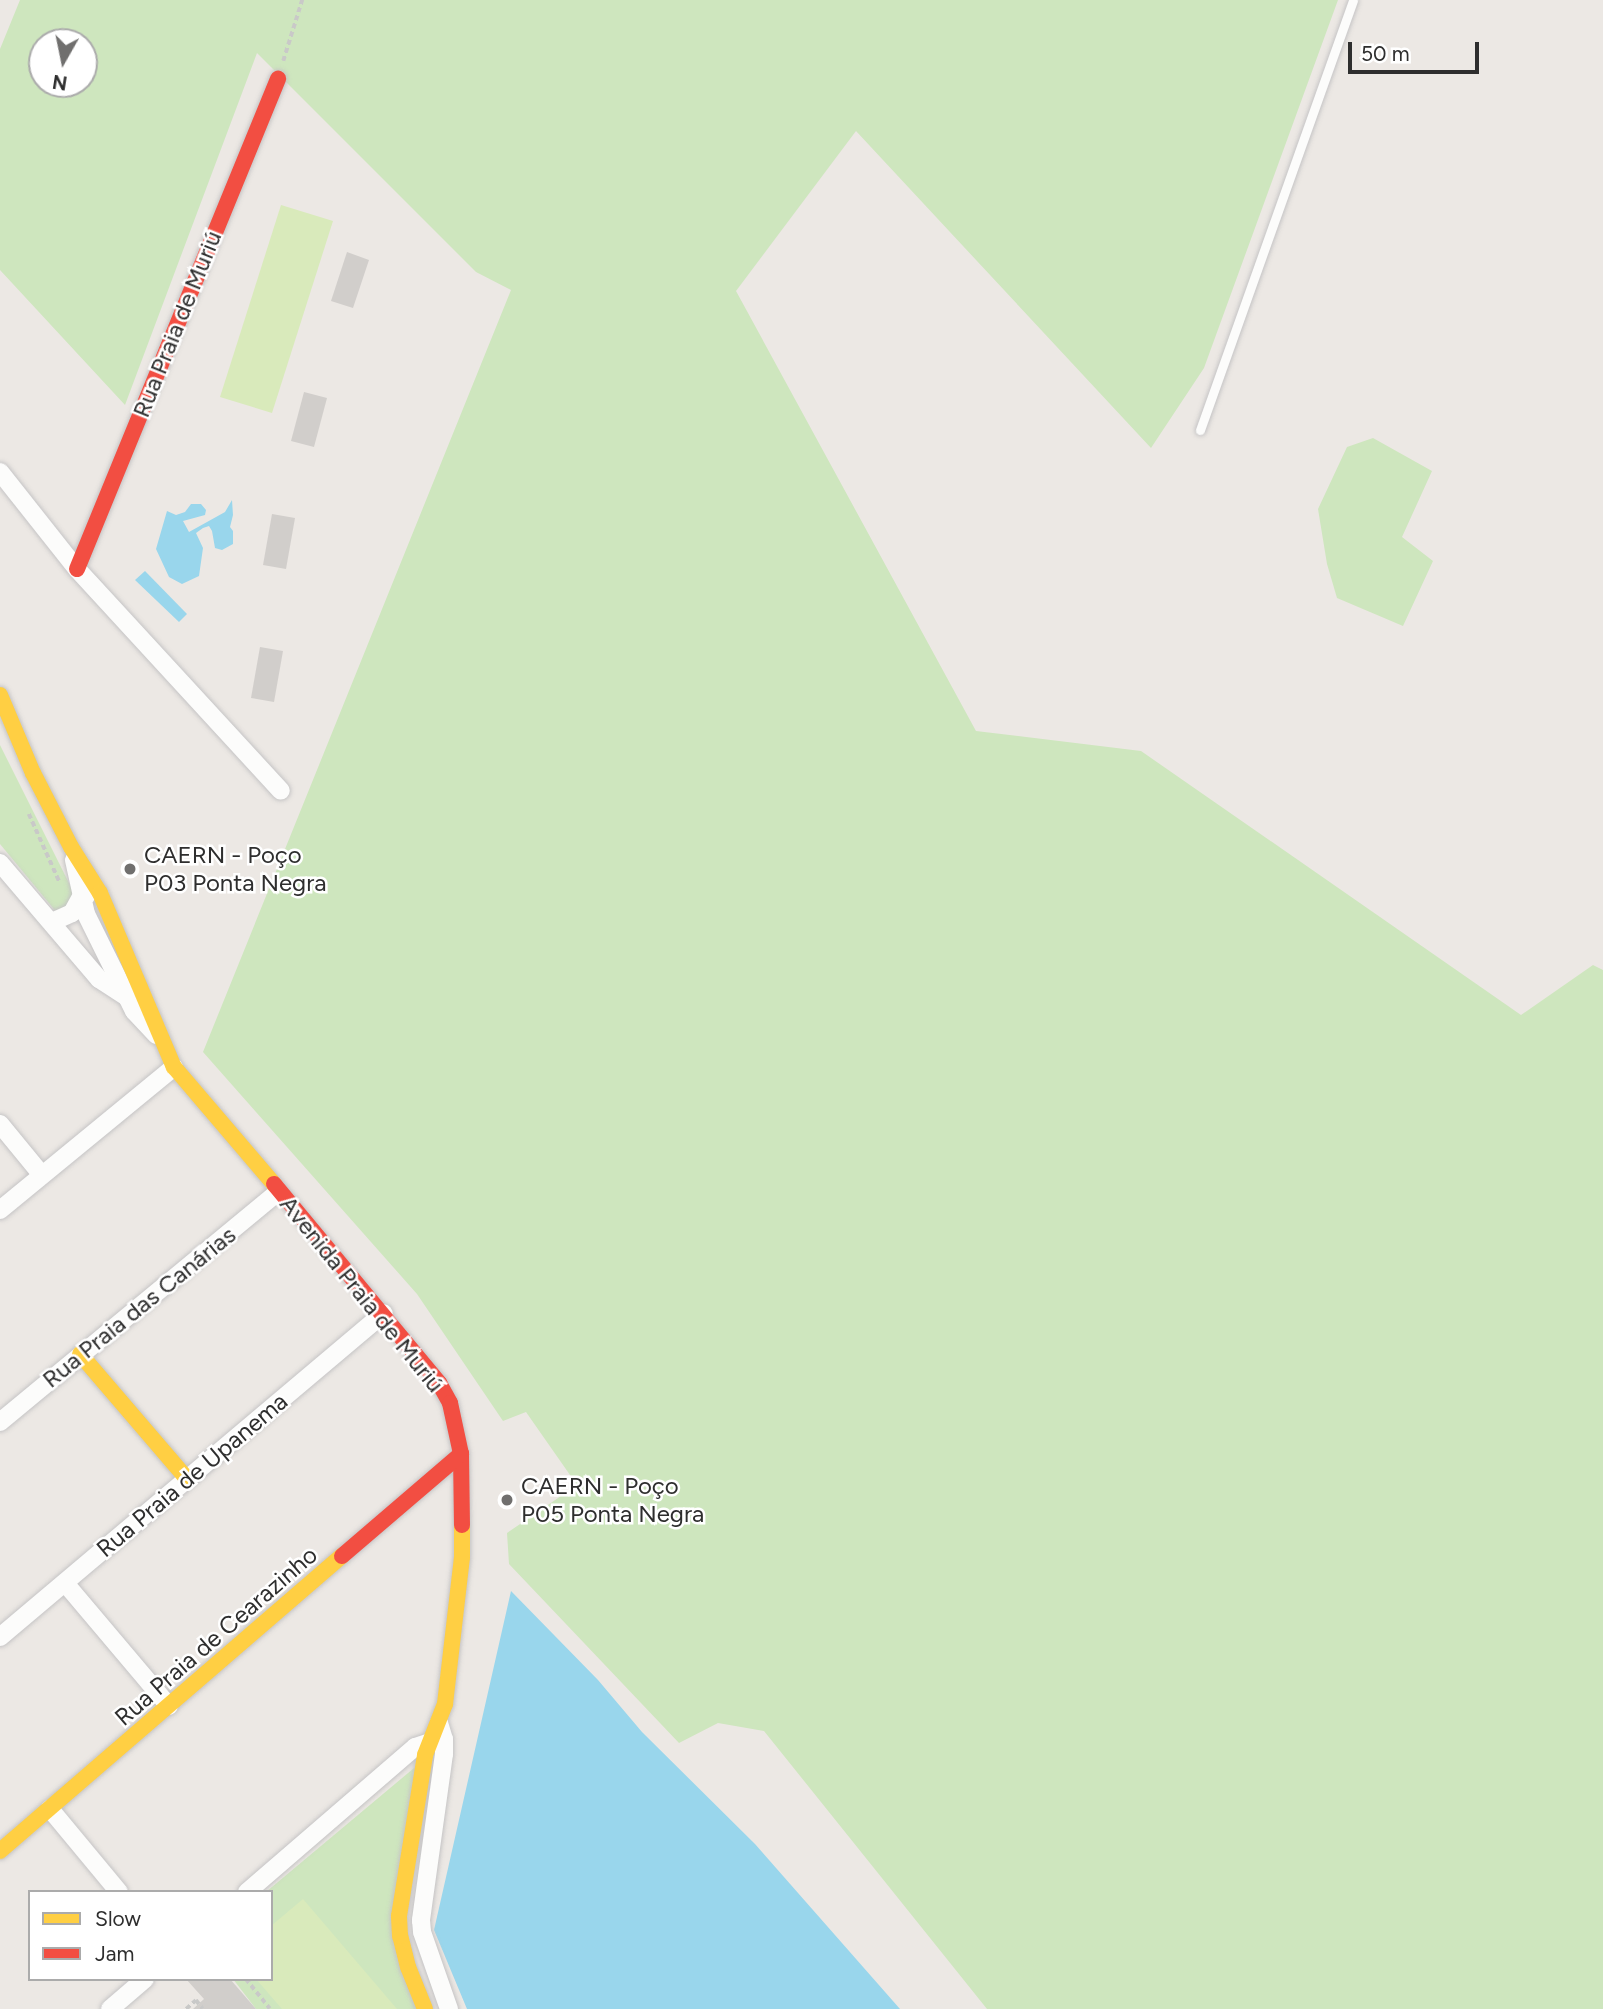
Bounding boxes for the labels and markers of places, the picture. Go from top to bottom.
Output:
place label: CAERN - Poço P03 Ponta Negra [144,841,327,897]
marker: CAERN - Poço P03 Ponta Negra [122,861,138,877]
place label: CAERN - Poço P05 Ponta Negra [521,1472,704,1528]
marker: CAERN - Poço P05 Ponta Negra [499,1492,515,1508]

